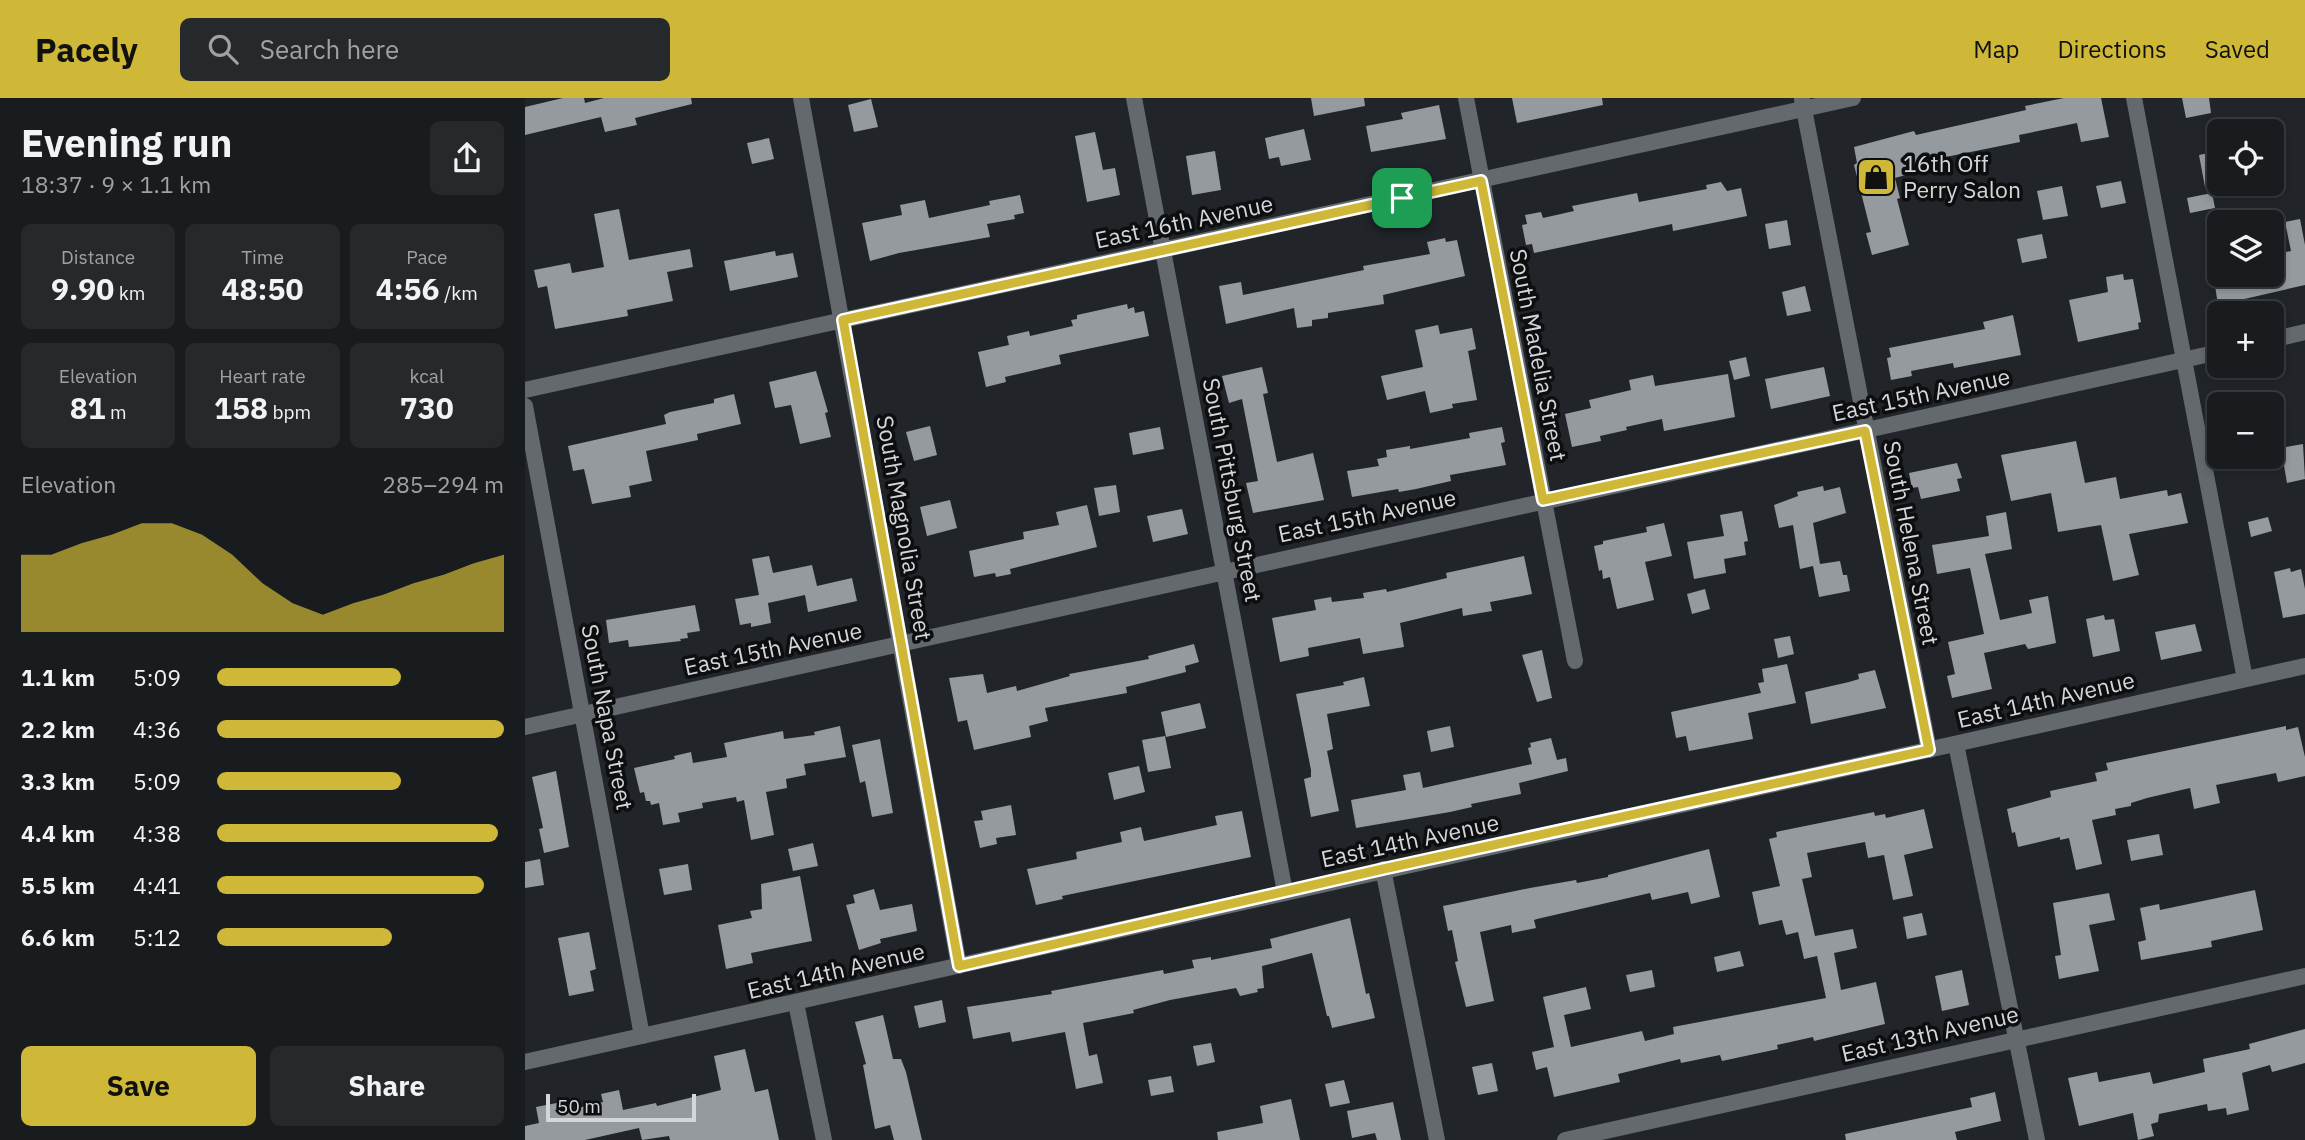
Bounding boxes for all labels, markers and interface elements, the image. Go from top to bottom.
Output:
search box [180,18,670,81]
text: Pacely [35,28,138,71]
icon: search [204,30,242,68]
text: Search here [260,32,399,66]
text: Map [1973,33,2019,65]
text: Directions [2057,33,2167,65]
text: Saved [2205,33,2270,65]
text: Evening run [21,118,232,167]
map controls [2207,119,2284,469]
button: locate [2207,119,2284,196]
button: share [430,121,504,195]
place label: 16th Off Perry Salon [1903,148,2021,204]
shop icon: 16th Off Perry Salon [1855,156,1897,198]
pin [1372,168,1432,228]
text: 18:37 · 9 × 1.1 km [21,169,211,199]
icon: arrive [1383,179,1421,217]
street label: East 16th Avenue [1092,188,1276,255]
button: layers [2207,210,2284,287]
text: Distance [61,245,135,269]
text: Time [241,245,284,269]
text: Pace [406,245,448,269]
street label: South Madelia Street [1504,246,1574,463]
text: 9.90 [51,269,114,308]
text: 48:50 [222,269,303,308]
text: 4:56 [376,269,440,308]
text: km [114,281,145,305]
text: /km [440,281,478,305]
button: + [2207,301,2284,378]
street label: East 15th Avenue [1829,361,2013,428]
text: Elevation [59,364,138,388]
text: Heart rate [219,364,306,388]
text: kcal [410,364,444,388]
street label: South Pittsburg Street [1197,375,1269,604]
text: 81 [70,388,106,427]
text: 158 [214,388,268,427]
text: 730 [400,388,454,427]
button: − [2207,392,2284,469]
text: m [106,400,127,424]
text: bpm [268,400,311,424]
street label: South Magnolia Street [870,413,940,643]
street label: South Helena Street [1877,438,1947,648]
text: Elevation [21,469,116,499]
text: 285–294 m [382,469,504,499]
street label: East 15th Avenue [1275,482,1459,549]
street label: East 15th Avenue [681,615,865,682]
street label: South Napa Street [575,621,641,812]
text: 1.1 km [21,662,95,692]
text: 5:09 [133,662,181,692]
street label: East 14th Avenue [1954,664,2137,734]
text: 2.2 km [21,714,95,744]
text: 4:36 [133,714,181,744]
text: 3.3 km [21,766,95,796]
text: 5:09 [133,766,181,796]
street label: East 14th Avenue [1318,807,1502,874]
text: 4.4 km [21,818,95,848]
text: 4:38 [133,818,181,848]
text: 5.5 km [21,870,95,900]
text: 4:41 [133,870,181,900]
text: 6.6 km [21,922,95,952]
text: 5:12 [133,922,181,952]
street label: East 14th Avenue [744,935,927,1005]
street label: East 13th Avenue [1838,998,2021,1068]
button: Save [21,1046,256,1126]
button: Share [270,1046,504,1126]
scale bar [546,1091,697,1123]
text: 50 m [557,1094,601,1118]

